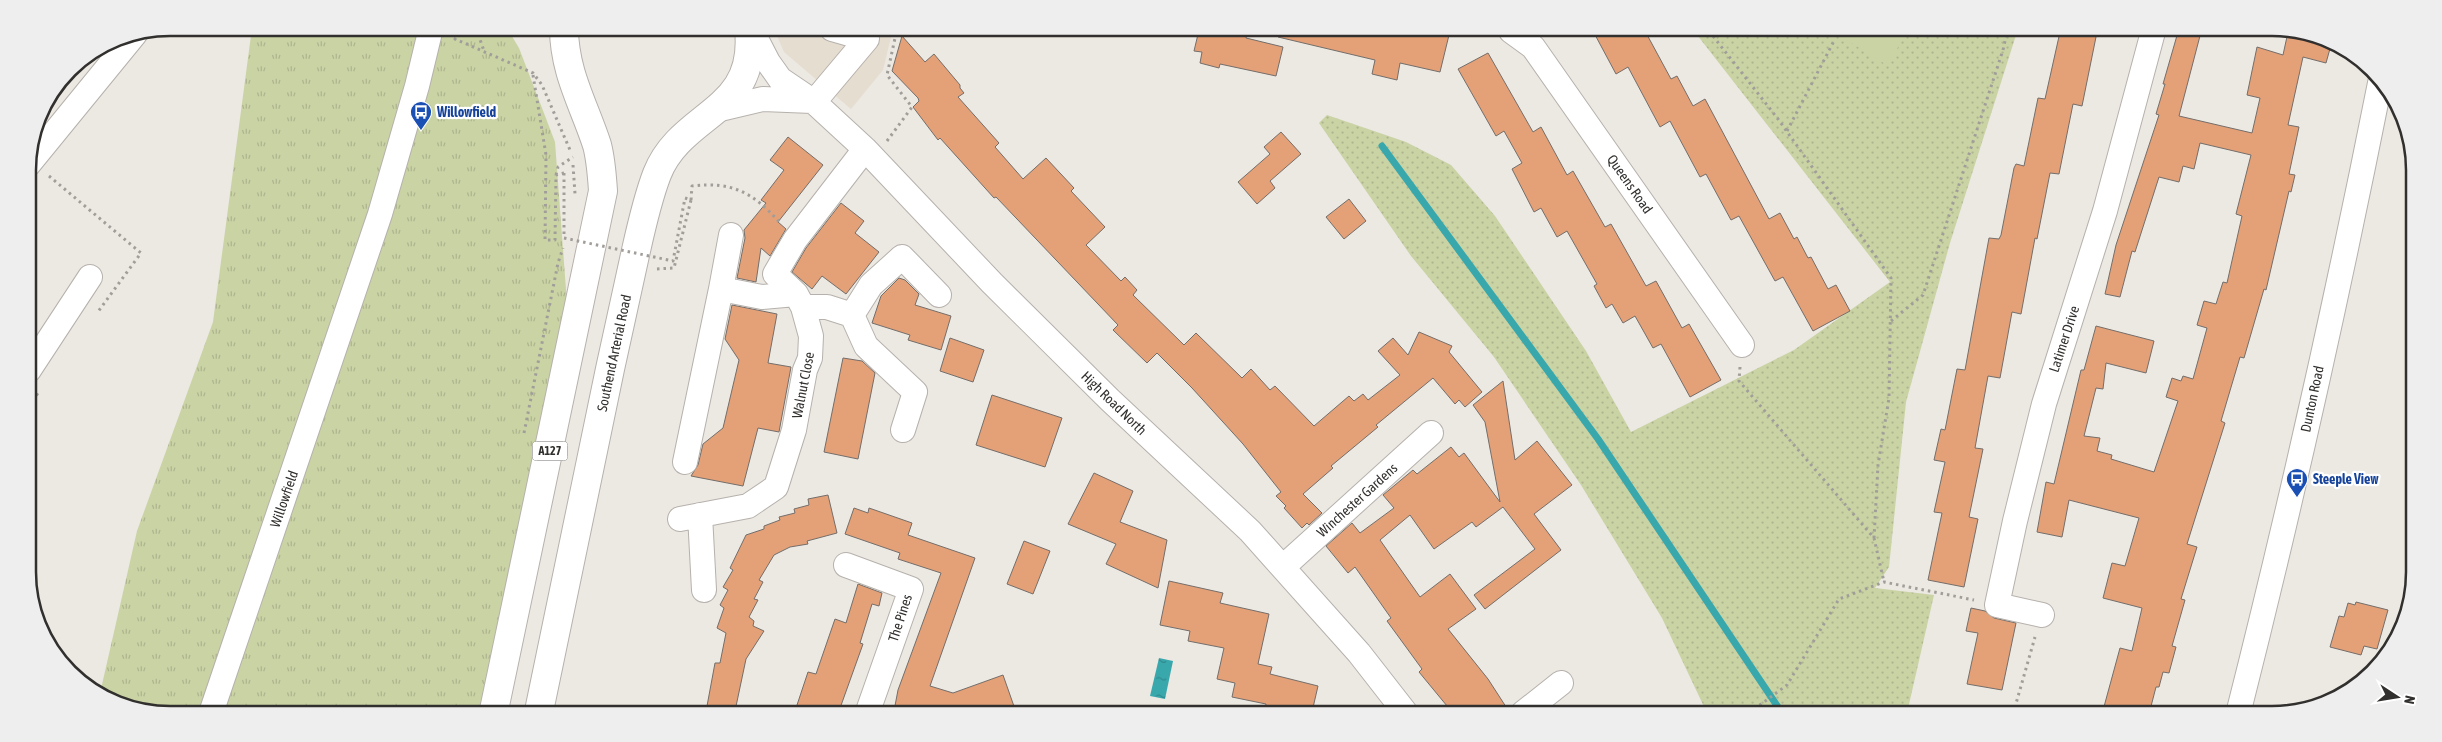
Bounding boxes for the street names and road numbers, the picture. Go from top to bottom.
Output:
street label: Queens Road [1604,152,1656,216]
street label: Southend Arterial Road [594,293,634,413]
street label: Latimer Drive [2046,304,2082,374]
street label: Walnut Close [789,350,817,420]
street label: Dunton Road [2297,364,2327,434]
street label: High Road North [1078,368,1150,438]
road number: A127 [532,442,568,461]
street label: Winchester Gardens [1314,460,1400,540]
street label: Willowfield [267,468,301,530]
street label: The Pines [885,592,915,644]

